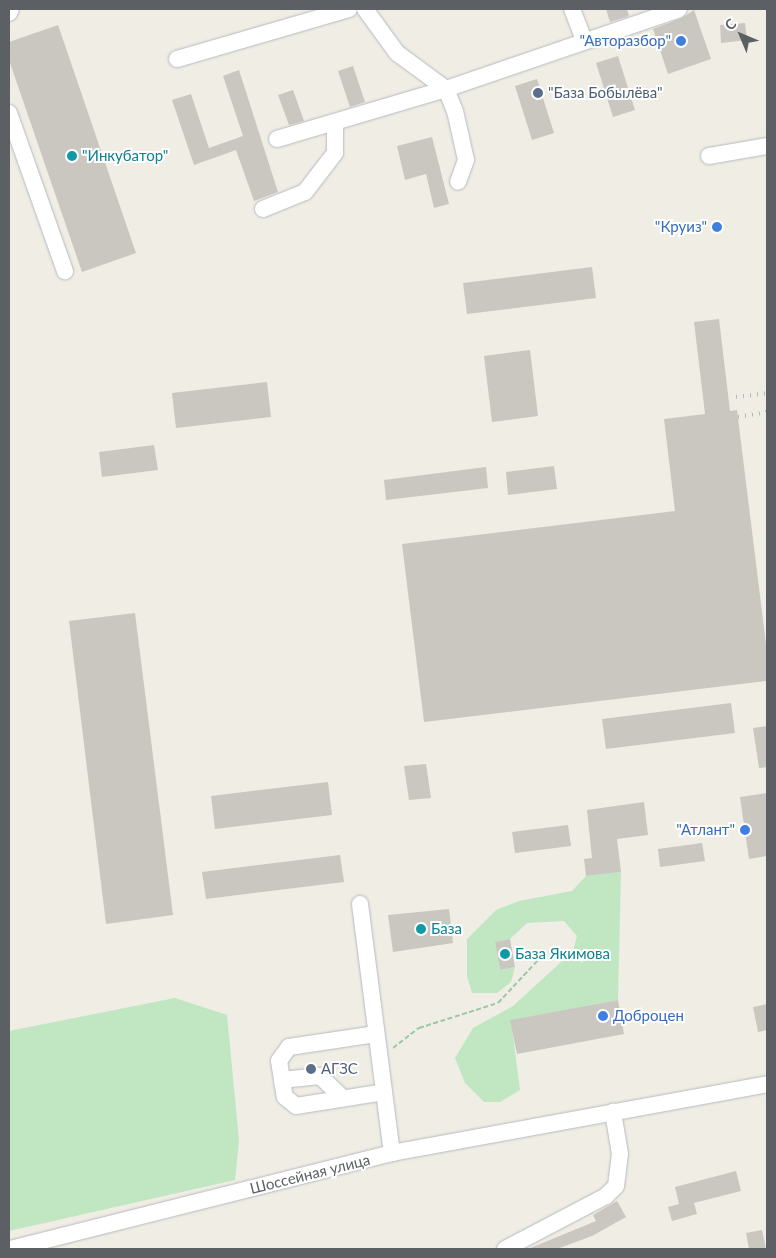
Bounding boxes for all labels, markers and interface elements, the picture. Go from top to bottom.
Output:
north arrow [716,10,766,60]
text: С [721,15,739,33]
place label: "Авторазбор" [579,32,671,50]
marker: "Авторазбор" [675,35,687,47]
place label: "База Бобылёва" [548,84,663,102]
marker: "База Бобылёва" [532,87,544,99]
place label: "Инкубатор" [82,147,168,165]
marker: "Инкубатор" [66,150,78,162]
place label: "Круиз" [655,218,707,236]
marker: "Круиз" [711,221,723,233]
place label: "Атлант" [676,821,735,839]
marker: "Атлант" [739,824,751,836]
place label: База [431,920,462,938]
marker: База [415,923,427,935]
place label: База Якимова [515,945,610,963]
marker: База Якимова [499,948,511,960]
place label: Доброцен [613,1007,684,1025]
marker: Доброцен [597,1010,609,1022]
place label: АГЗС [321,1060,358,1078]
marker: АГЗС [305,1063,317,1075]
street label: Шоссейная улица [248,1150,372,1198]

